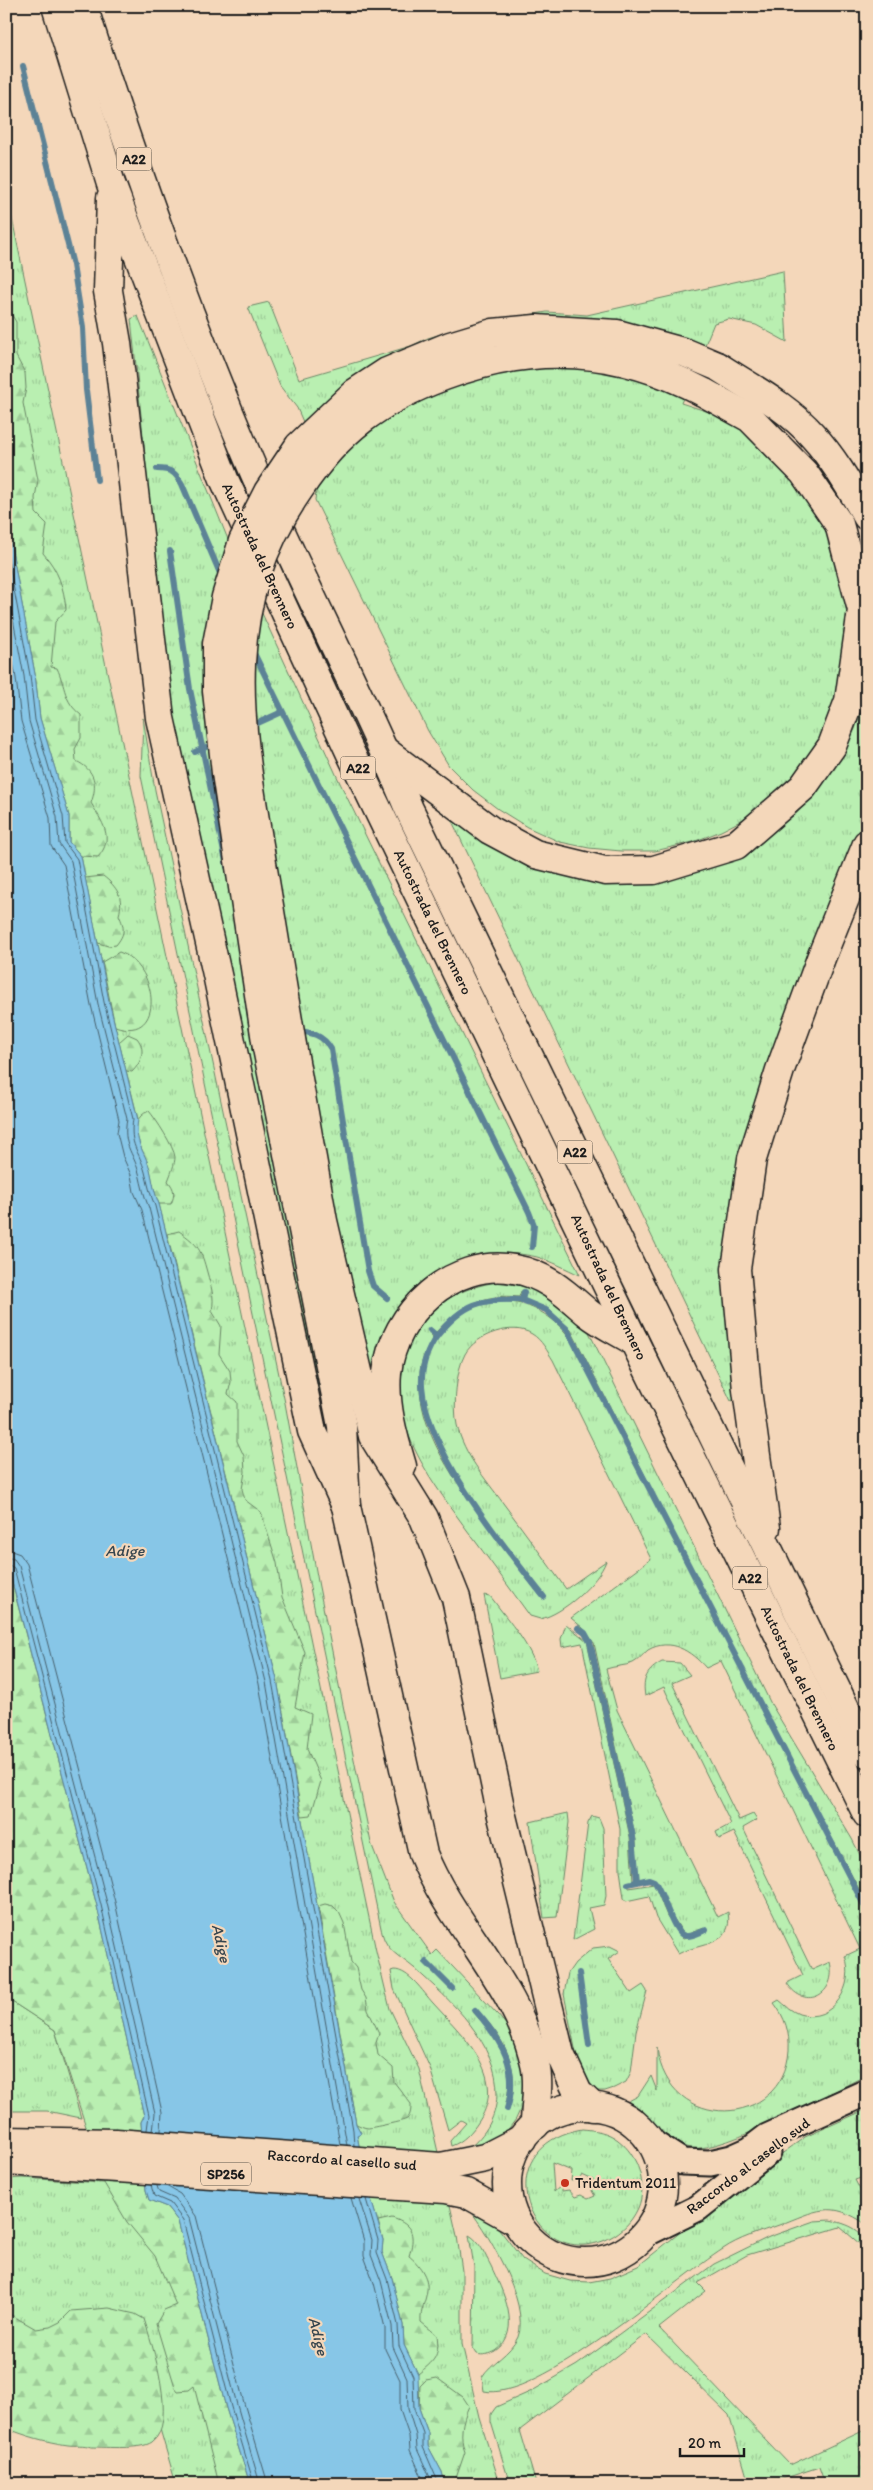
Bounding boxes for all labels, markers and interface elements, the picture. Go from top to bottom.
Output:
road number: A22 [116,148,152,170]
street label: Autostrada del Brennero [218,480,302,632]
road number: A22 [340,756,376,780]
street label: Autostrada del Brennero [390,847,476,997]
road number: A22 [558,1140,592,1164]
street label: Autostrada del Brennero [567,1211,651,1363]
water label: Adige [106,1541,146,1560]
road number: A22 [732,1566,768,1590]
street label: Autostrada del Brennero [757,1603,843,1753]
water label: Adige [208,1922,235,1966]
street label: Raccordo al casello sud [683,2114,813,2218]
street label: Raccordo al casello sud [267,2146,417,2174]
road number: SP256 [201,2162,251,2186]
place label: Tridentum 2011 [575,2174,676,2192]
marker: Tridentum 2011 [559,2177,571,2189]
water label: Adige [305,2315,333,2359]
scale bar [680,2425,744,2457]
text: 20 m [688,2434,722,2452]

